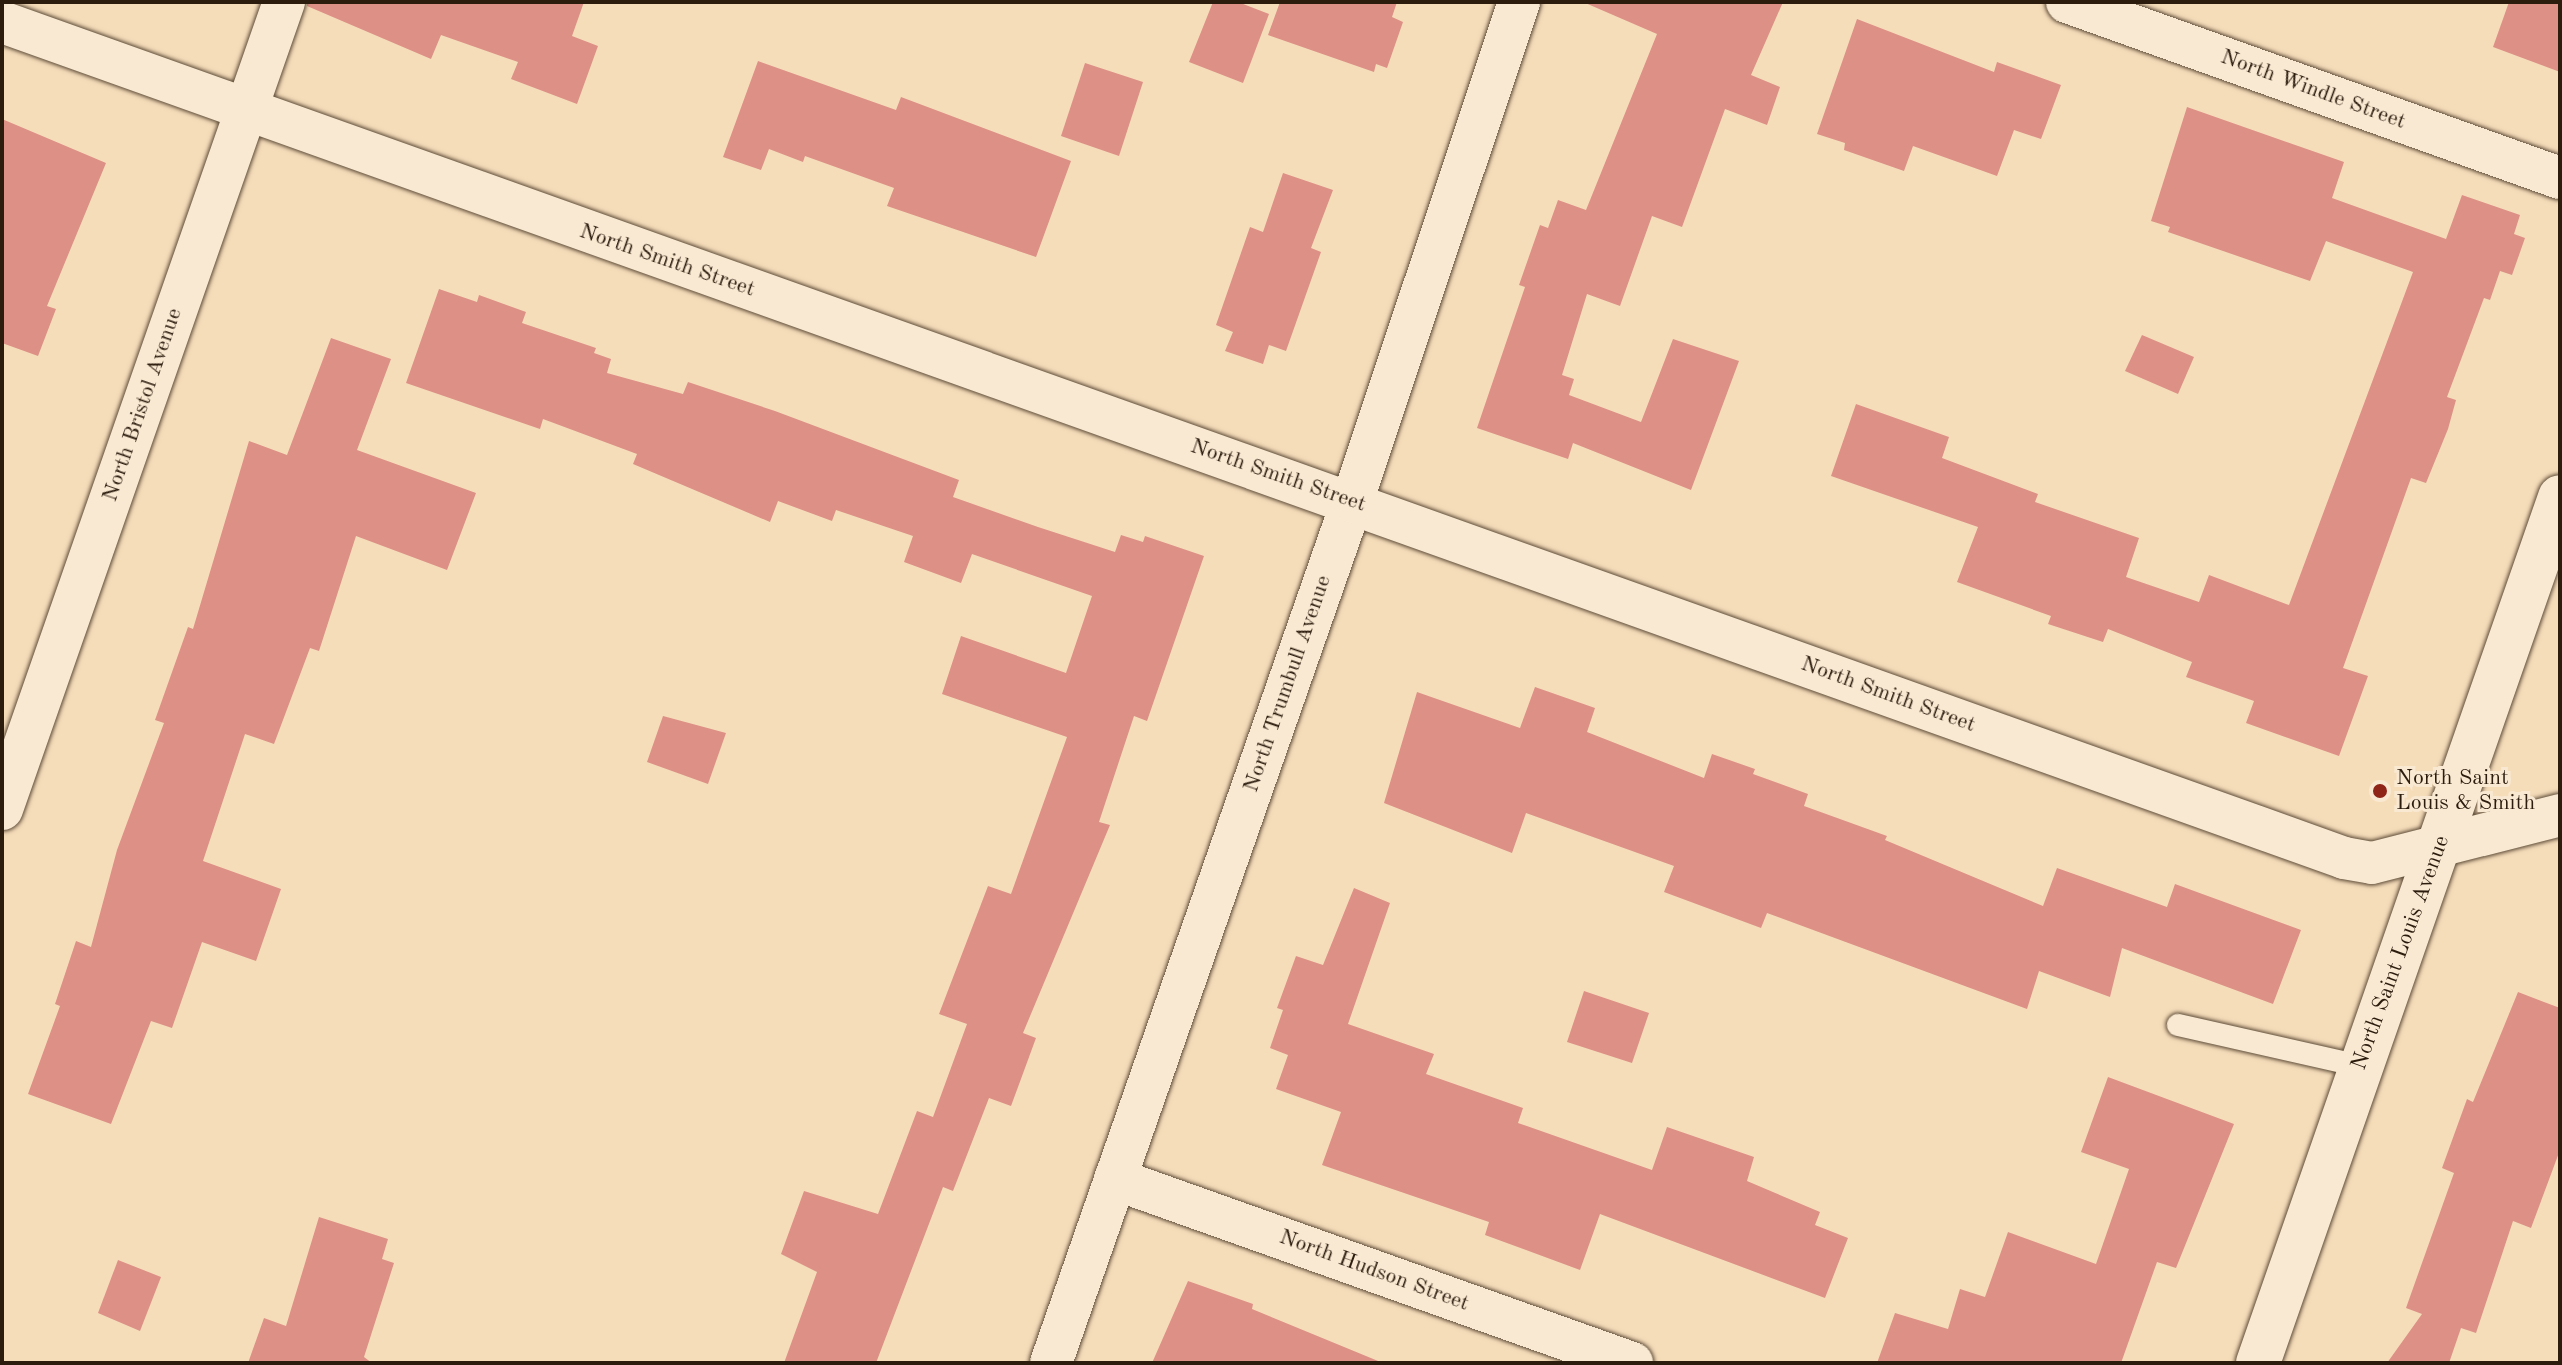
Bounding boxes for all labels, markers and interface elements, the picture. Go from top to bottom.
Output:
street label: North Windle Street [2217,44,2409,136]
street label: North Smith Street [576,219,758,303]
street label: North Bristol Avenue [97,305,189,505]
street label: North Smith Street [1187,434,1369,518]
street label: North Trumbull Avenue [1238,572,1338,796]
street label: North Smith Street [1797,651,1979,739]
place label: North Saint Louis & Smith [2396,765,2535,816]
marker: North Saint Louis & Smith [2371,782,2389,800]
street label: North Saint Louis Avenue [2346,832,2456,1074]
street label: North Hudson Street [1275,1224,1473,1318]

